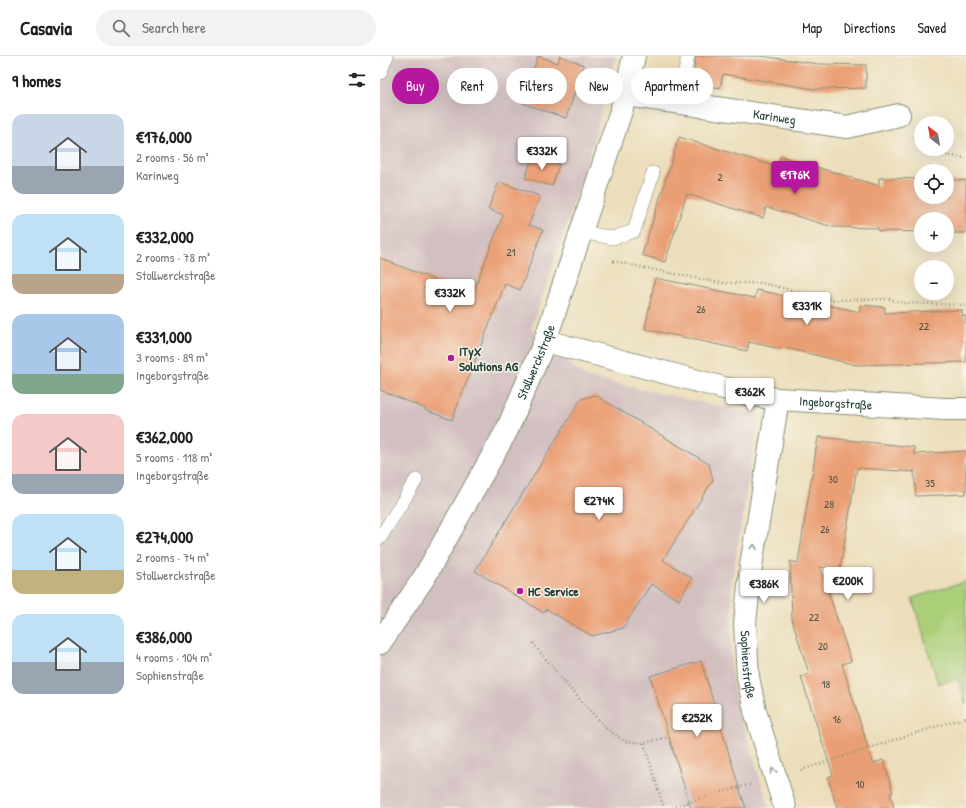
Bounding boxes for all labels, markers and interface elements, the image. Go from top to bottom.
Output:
search box [96,10,376,46]
text: Casavia [20,15,72,41]
icon: search [110,17,132,39]
text: Search here [142,17,206,38]
text: Map [802,18,822,37]
text: Directions [844,18,895,37]
text: Saved [917,18,946,37]
chip: Buy [392,68,439,104]
chip: Rent [447,68,498,104]
chip: Filters [506,68,567,104]
chip: New [575,68,623,104]
chip: Apartment [631,68,713,104]
text: 9 homes [12,69,61,92]
icon: filters [346,69,368,91]
street label: Karinweg [752,105,797,128]
north arrow [914,116,954,156]
map controls [914,116,954,300]
text: €176,000 [136,125,192,148]
icon: home [44,130,92,178]
pin: €332K [514,137,570,171]
text: €332K [527,141,557,159]
text: 2 rooms · 56 m² [136,148,209,166]
pin: €176K [767,161,823,195]
button: locate [914,164,954,204]
text: €176K [780,165,810,183]
text: Karinweg [136,166,179,184]
house number: 2 [717,170,723,184]
button: + [914,212,954,252]
text: €332,000 [136,225,194,248]
icon: home [44,230,92,278]
house number: 21 [506,245,516,259]
text: 2 rooms · 78 m² [136,248,210,266]
button: − [914,260,954,300]
text: Stollwerckstraße [136,266,216,284]
pin: €332K [422,279,478,313]
text: €332K [435,283,465,301]
pin: €331K [779,292,835,326]
text: €331K [792,296,822,314]
house number: 26 [696,302,706,316]
house number: 22 [919,319,929,333]
street label: Stollwerckstraße [512,322,559,402]
text: €331,000 [136,325,192,348]
icon: home [44,330,92,378]
place label: ITyX Solutions AG [459,342,519,375]
text: 3 rooms · 89 m² [136,348,208,366]
marker: ITyX Solutions AG [446,353,456,363]
text: Ingeborgstraße [136,366,209,384]
pin: €362K [722,378,778,412]
text: €362K [735,382,765,400]
street label: Ingeborgstraße [799,391,873,414]
text: €362,000 [136,425,193,448]
icon: home [44,430,92,478]
text: 5 rooms · 118 m² [136,448,212,466]
text: Ingeborgstraße [136,466,209,484]
house number: 30 [828,472,838,486]
house number: 35 [925,476,935,490]
pin: €274K [571,487,627,521]
text: €274K [584,491,614,509]
house number: 28 [824,497,834,511]
house number: 26 [820,522,830,536]
text: €274,000 [136,525,193,548]
icon: home [44,530,92,578]
one-way arrow [749,544,758,550]
text: 2 rooms · 74 m² [136,548,209,566]
text: Stollwerckstraße [136,566,216,584]
pin: €200K [820,567,876,601]
pin: €386K [736,570,792,604]
text: €200K [833,571,863,589]
text: €386K [749,574,779,592]
place label: HC Service [528,582,580,600]
marker: HC Service [515,586,525,596]
house number: 22 [809,610,819,624]
text: €386,000 [136,625,192,648]
icon: home [44,630,92,678]
street label: Sophienstraße [736,630,761,700]
house number: 20 [818,639,828,653]
text: 4 rooms · 104 m² [136,648,212,666]
text: Sophienstraße [136,666,204,684]
house number: 18 [822,677,831,691]
pin: €252K [669,704,725,738]
text: €252K [682,708,712,726]
house number: 16 [833,712,842,726]
one-way arrow [769,767,778,774]
house number: 10 [856,777,865,791]

